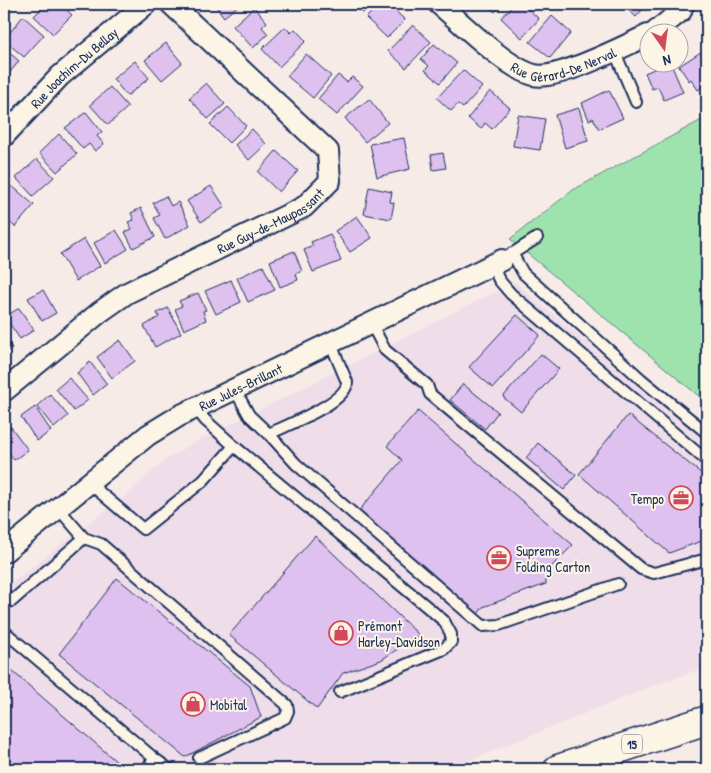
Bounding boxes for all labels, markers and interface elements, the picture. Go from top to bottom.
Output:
street label: Rue Joachim-Du Bellay [26,22,122,112]
north arrow [638,22,688,72]
street label: Rue Gérard-De Nerval [508,42,619,85]
text: N [661,51,673,71]
street label: Rue Guy-de-Maupassant [213,183,328,258]
street label: Rue Jules-Brillant [196,358,285,415]
office icon: Tempo [668,485,694,511]
place label: Tempo [631,489,664,509]
place label: Supreme Folding Carton [515,541,590,577]
office icon: Supreme Folding Carton [486,545,512,571]
place label: Prémont Harley-Davidson [358,616,440,652]
shop icon: Prémont Harley-Davidson [328,620,354,646]
shop icon: Mobital [180,691,206,717]
place label: Mobital [210,695,247,714]
road number: 15 [622,734,642,754]

